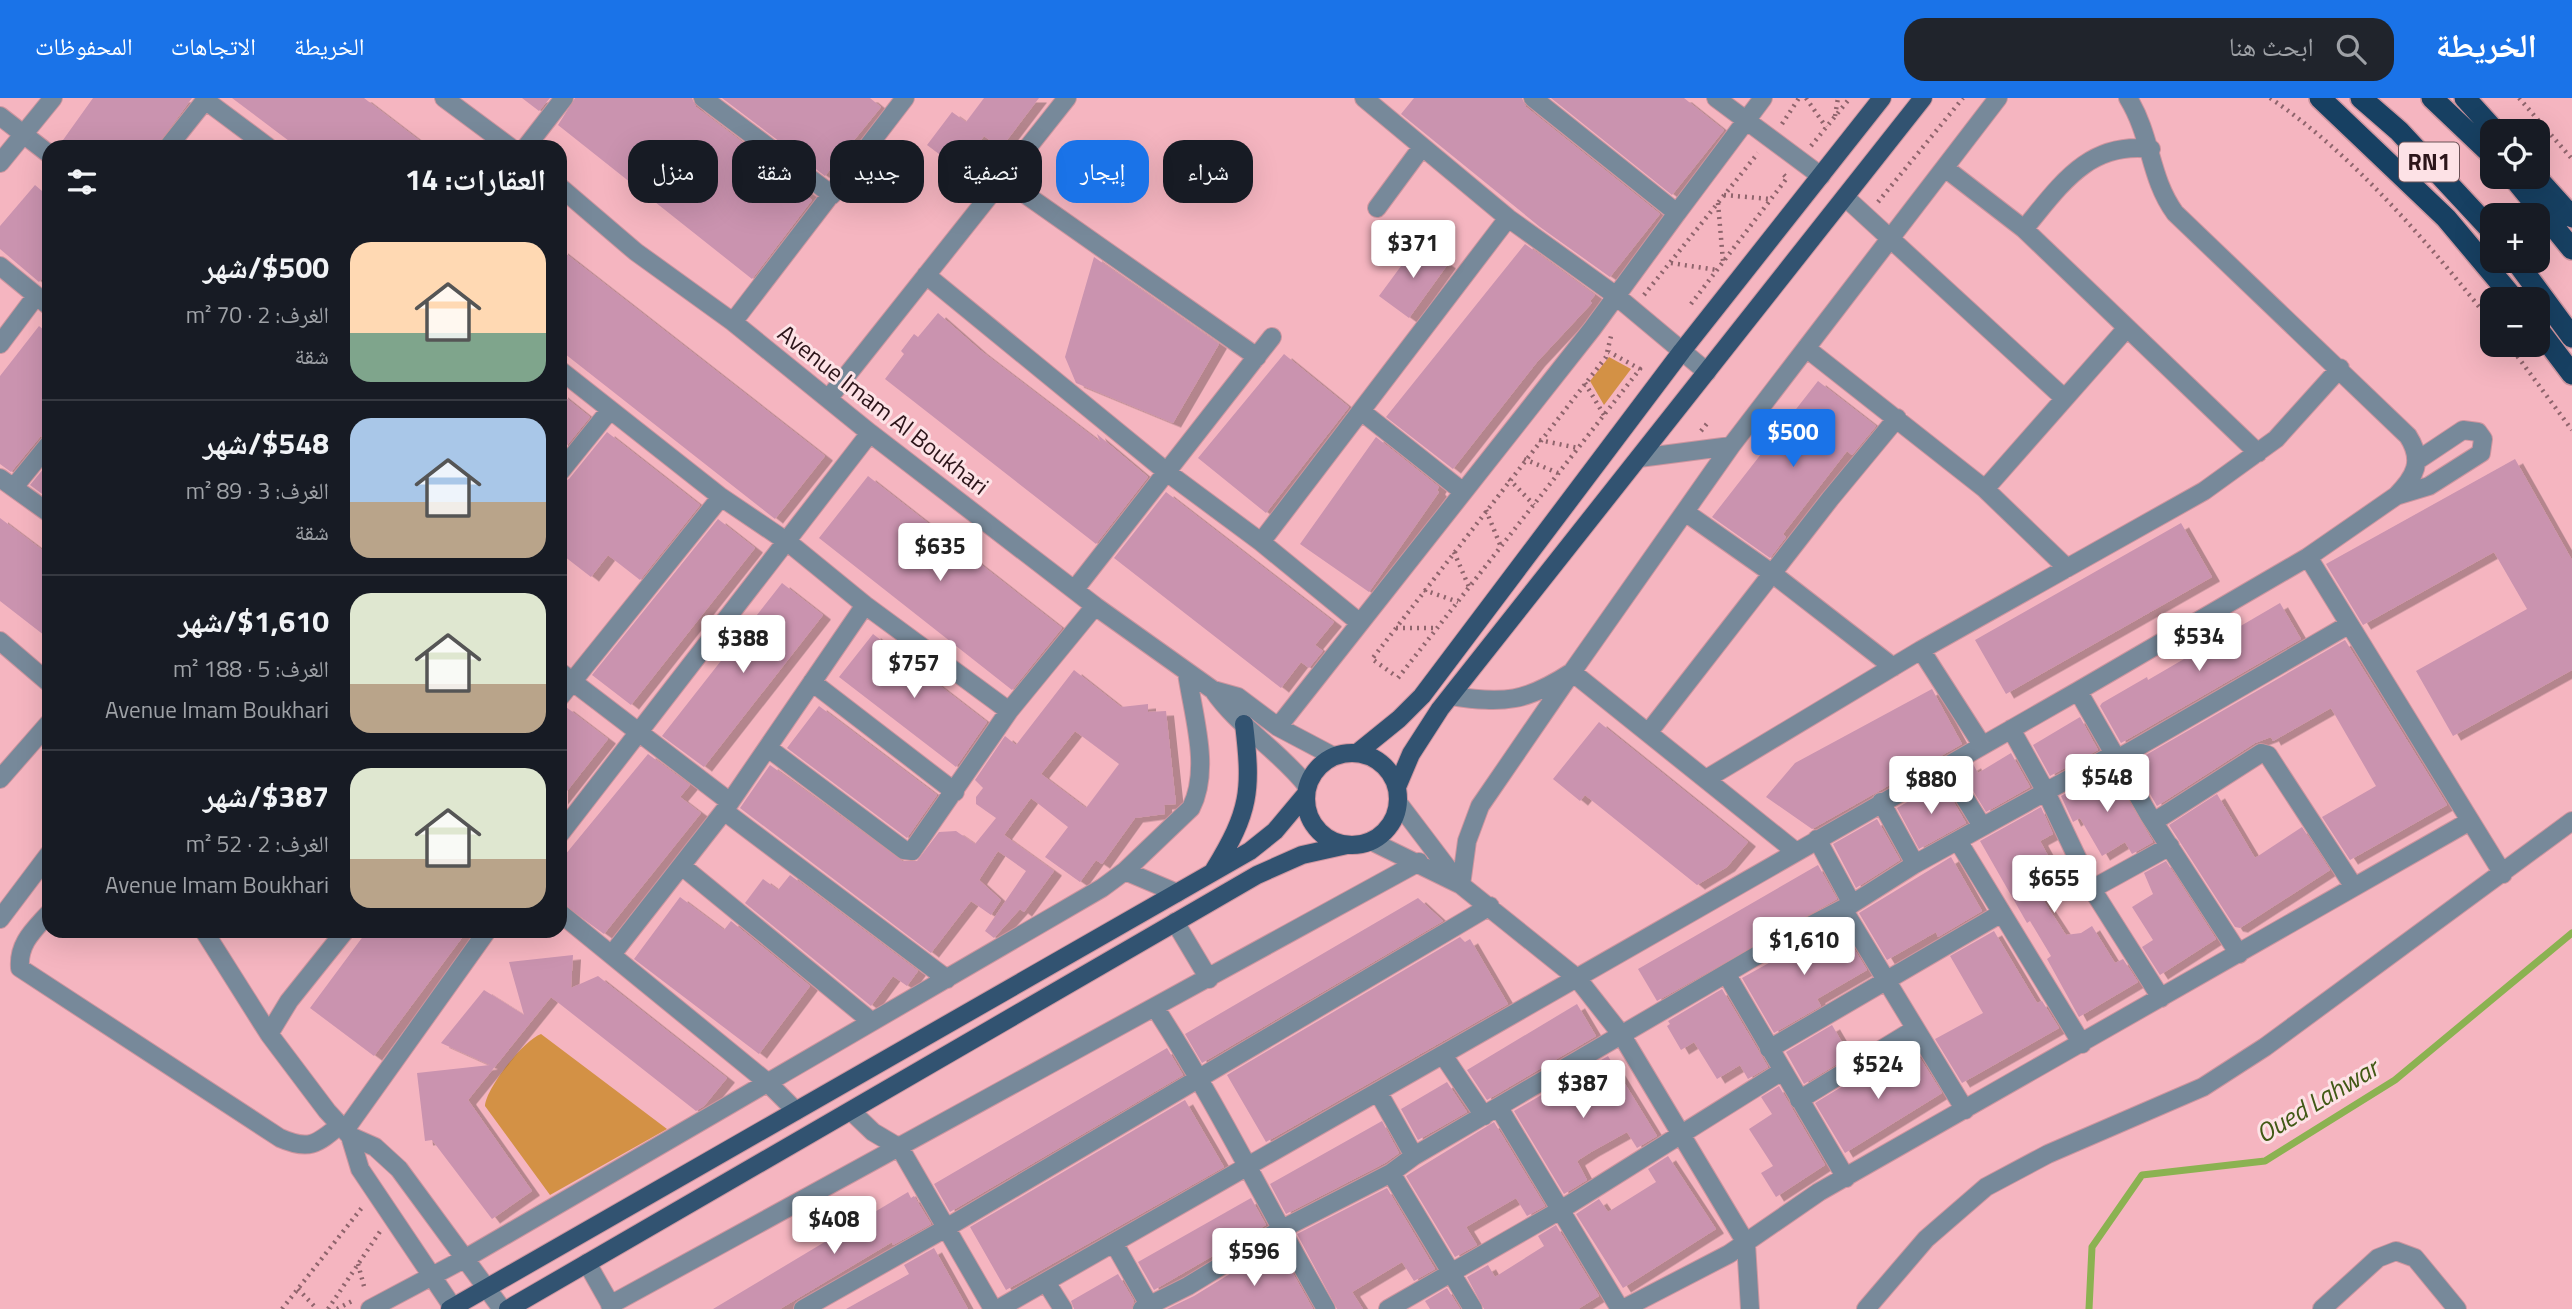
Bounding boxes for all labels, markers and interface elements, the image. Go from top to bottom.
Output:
search box [1904,18,2394,81]
text: الخريطة [2436,20,2537,70]
text: ابحث هنا [2229,27,2314,66]
text: المحفوظات [35,28,133,64]
text: الاتجاهات [171,28,256,64]
text: الخريطة [294,28,365,64]
icon: search [2332,30,2370,68]
map controls [2480,119,2550,357]
button: locate [2480,119,2550,189]
chip: منزل [628,140,718,203]
chip: شقة [732,140,816,203]
chip: جديد [830,140,924,203]
chip: تصفية [938,140,1042,203]
chip: إيجار [1056,140,1149,203]
chip: شراء [1163,140,1253,203]
road number: RN1 [2399,142,2459,181]
text: العقارات: 14 [405,156,546,202]
icon: filters [63,163,101,201]
button: + [2480,203,2550,273]
pin: $371 [1372,220,1454,280]
text: $371 [1387,225,1439,260]
text: $500/شهر [203,244,329,290]
icon: home [406,270,490,354]
button: − [2480,287,2550,357]
text: الغرف: 2 · 70 m² [186,297,329,332]
street label: Avenue Imam Al Boukhari [770,315,997,503]
text: شقة [295,338,329,373]
pin: $500 [1752,410,1834,469]
text: $500 [1767,414,1819,449]
text: $548/شهر [203,420,329,466]
icon: home [406,446,490,530]
text: الغرف: 3 · 89 m² [186,473,329,508]
text: شقة [295,514,329,549]
pin: $635 [899,524,981,583]
text: $635 [914,528,966,563]
text: $1,610/شهر [178,598,329,644]
pin: $534 [2158,614,2240,673]
pin: $388 [702,616,784,675]
text: $534 [2173,618,2225,653]
text: $388 [717,620,769,655]
icon: home [406,621,490,705]
pin: $757 [873,640,955,700]
text: $757 [888,645,940,680]
text: الغرف: 5 · 188 m² [173,651,329,686]
text: Avenue Imam Boukhari [105,692,329,727]
pin: $548 [2066,754,2148,814]
pin: $880 [1890,756,1972,816]
text: $548 [2081,759,2133,794]
text: $880 [1905,761,1957,796]
text: $387/شهر [203,773,329,819]
icon: home [406,796,490,880]
text: الغرف: 2 · 52 m² [186,826,329,861]
pin: $655 [2013,856,2095,915]
text: $655 [2028,860,2080,895]
text: Avenue Imam Boukhari [105,867,329,902]
pin: $1,610 [1747,918,1861,977]
text: $1,610 [1769,922,1839,957]
pin: $524 [1837,1042,1919,1101]
text: $524 [1852,1046,1904,1081]
water label: Oued Lahwar [2248,1047,2388,1153]
pin: $387 [1542,1060,1624,1120]
text: $387 [1557,1065,1609,1100]
pin: $408 [793,1196,875,1256]
text: $408 [808,1201,860,1236]
pin: $596 [1213,1228,1295,1288]
text: $596 [1228,1233,1280,1268]

